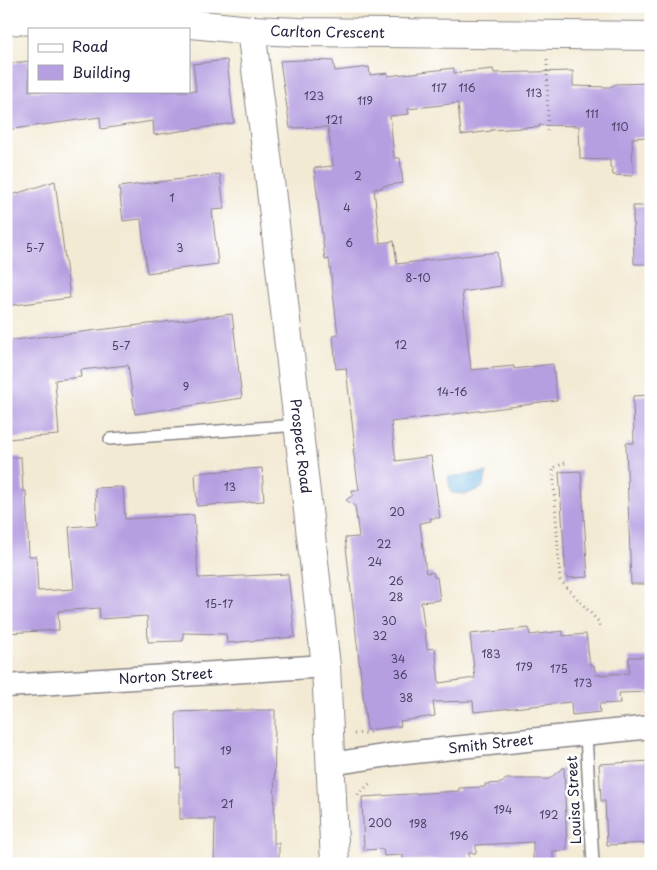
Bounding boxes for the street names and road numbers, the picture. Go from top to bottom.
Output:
street label: Carlton Crescent [270,20,385,43]
street label: Prospect Road [285,397,317,495]
street label: Norton Street [118,662,214,689]
street label: Smith Street [447,729,535,758]
street label: Louisa Street [561,755,586,845]

